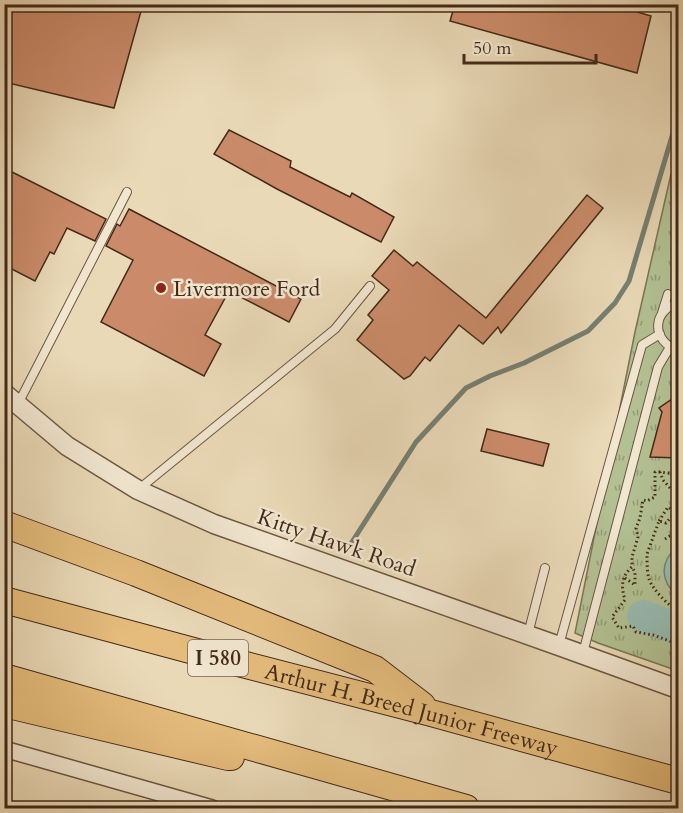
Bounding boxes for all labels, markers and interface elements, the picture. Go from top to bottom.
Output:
scale bar [464,27,596,65]
text: 50 m [473,36,512,61]
place label: Livermore Ford [173,274,321,304]
marker: Livermore Ford [154,281,168,295]
street label: Kitty Hawk Road [254,502,420,584]
road number: I 580 [188,640,248,676]
street label: Arthur H. Breed Junior Freeway [261,657,562,763]

